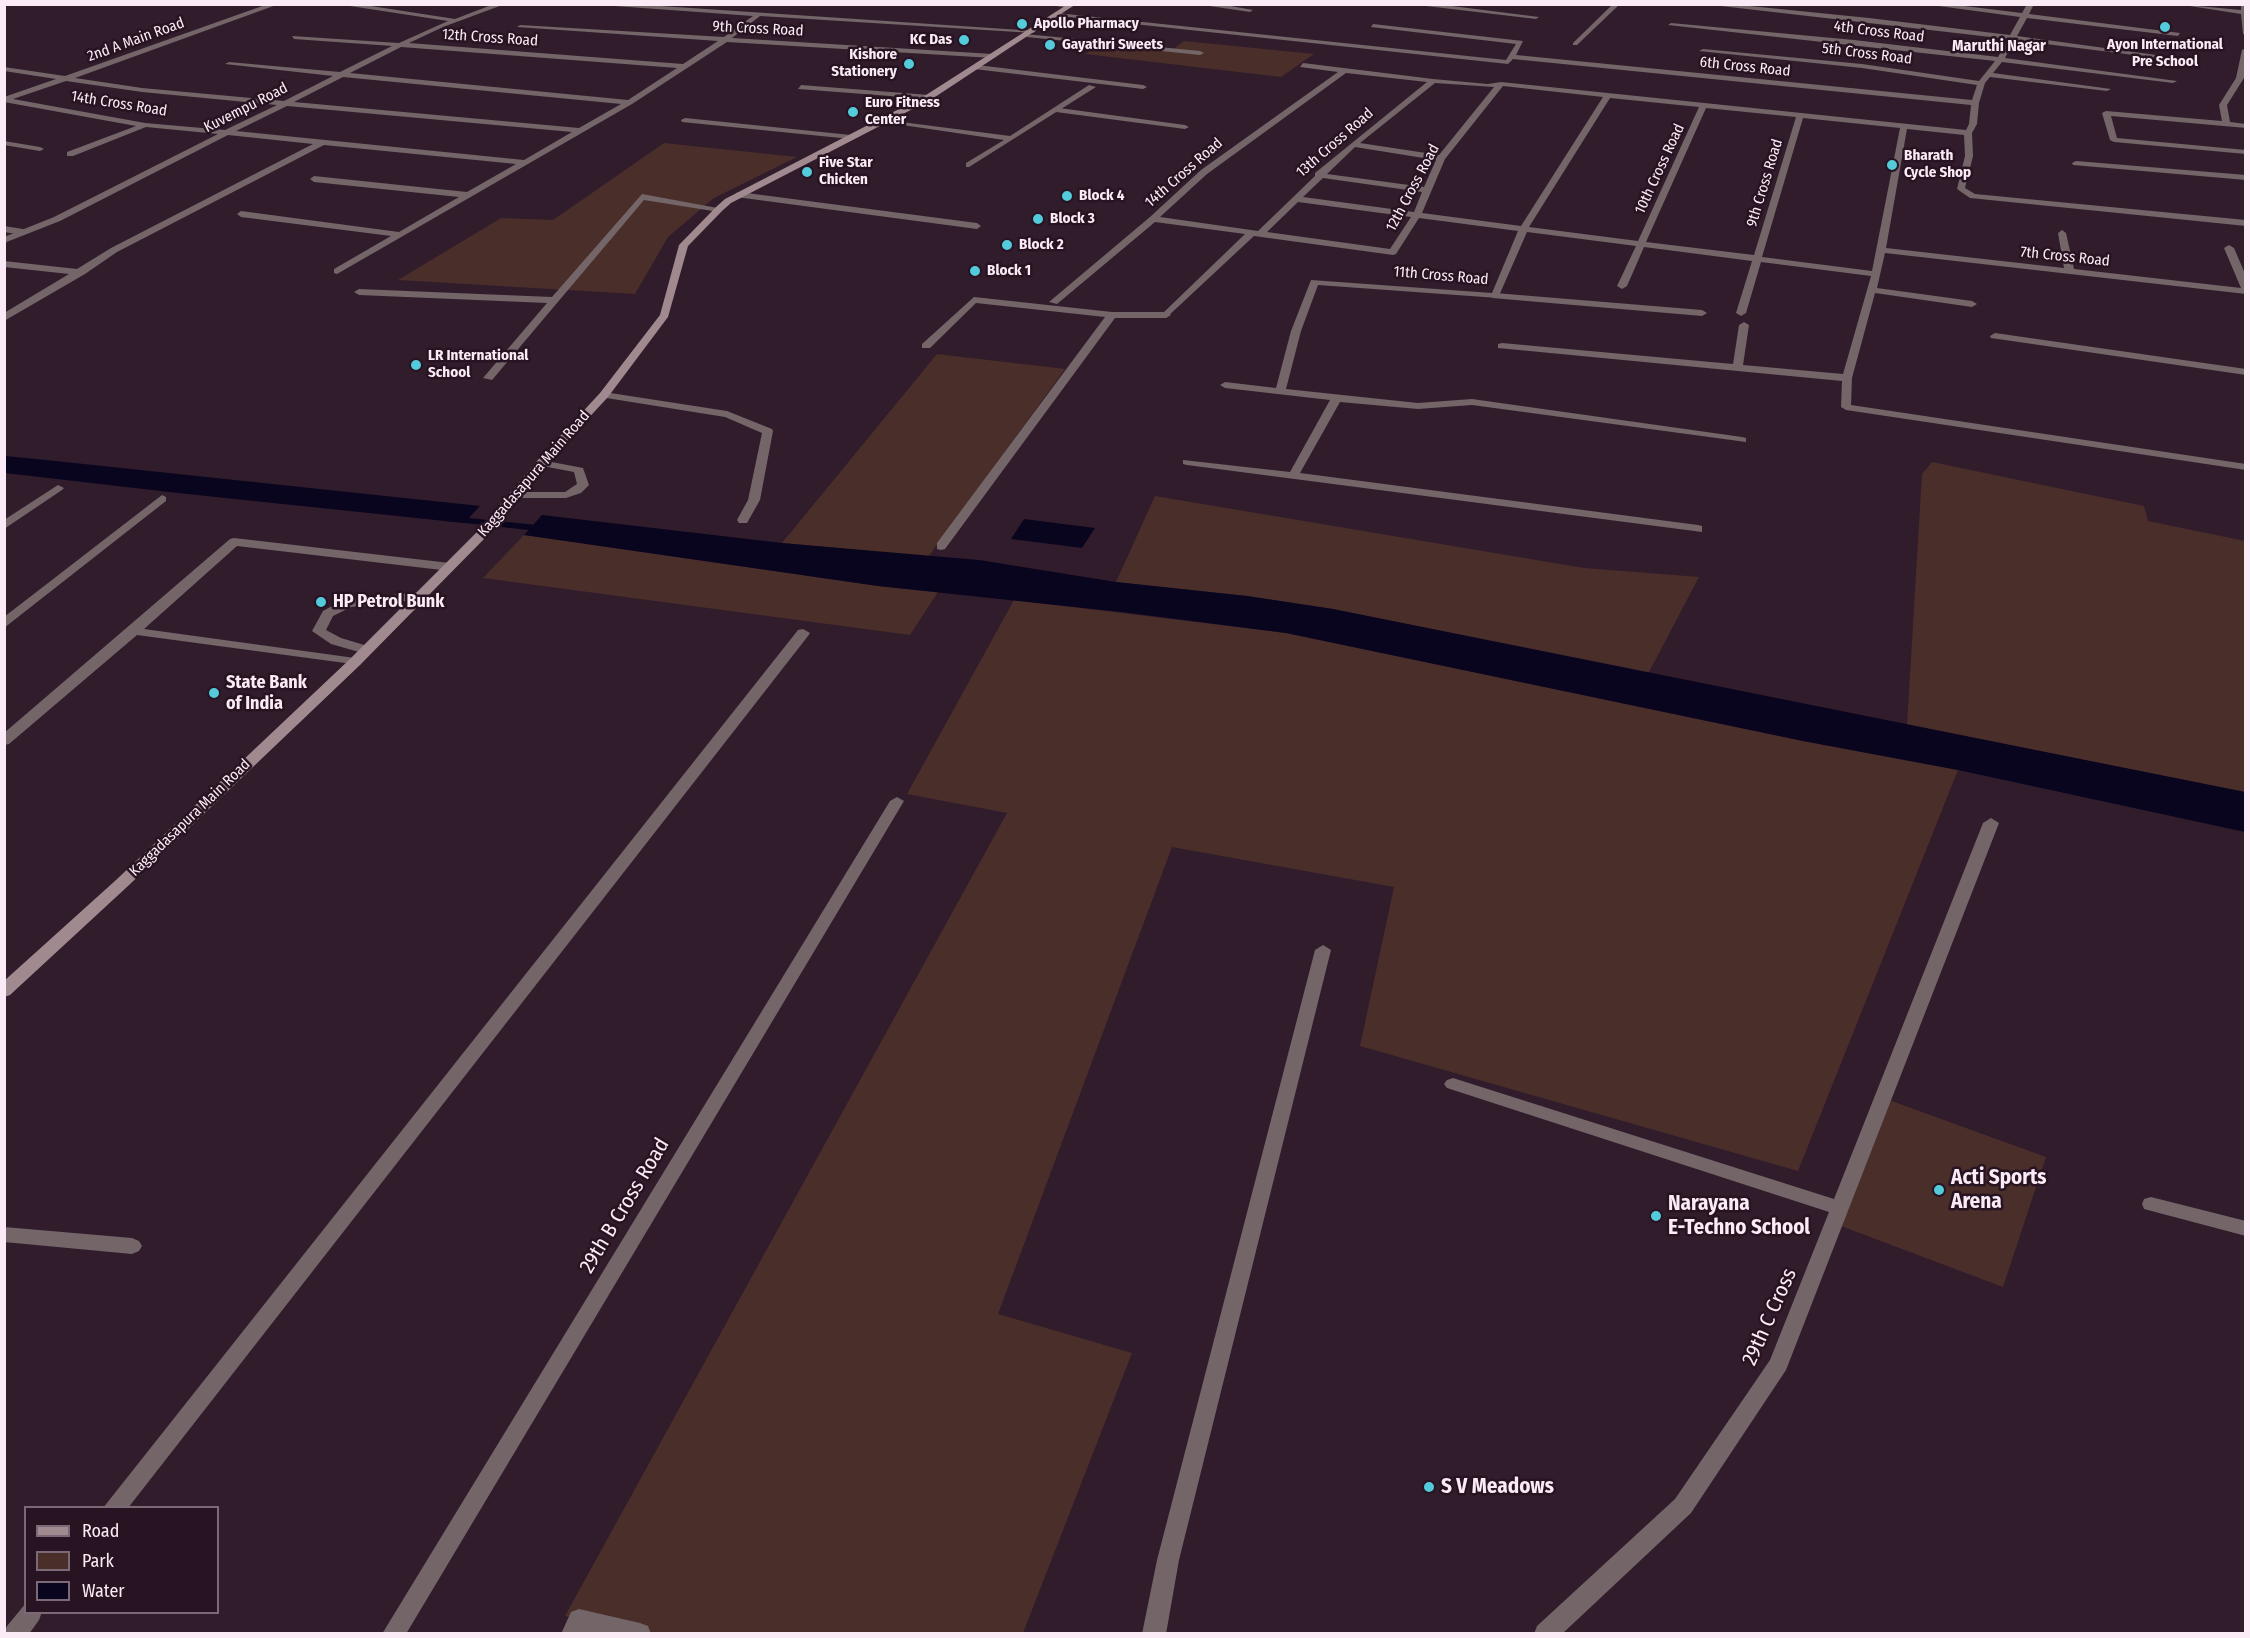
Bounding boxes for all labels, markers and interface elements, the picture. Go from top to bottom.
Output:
street label: 2nd A Main Road [85,14,187,66]
place label: Apollo Pharmacy [1034,15,1139,33]
marker: Apollo Pharmacy [1015,17,1029,31]
street label: 9th Cross Road [712,18,804,40]
street label: 4th Cross Road [1833,18,1925,46]
marker: Ayon International Pre School [2158,20,2172,34]
street label: 12th Cross Road [441,26,539,50]
place label: KC Das [910,31,952,49]
marker: KC Das [957,33,971,47]
place label: Gayathri Sweets [1062,36,1163,54]
place label: Ayon International Pre School [2107,36,2223,71]
district label: Maruthi Nagar [1952,37,2046,57]
marker: Gayathri Sweets [1043,38,1057,52]
street label: 5th Cross Road [1821,40,1913,68]
place label: Kishore Stationery [831,46,897,81]
street label: 6th Cross Road [1699,53,1791,81]
marker: Kishore Stationery [902,57,916,71]
street label: Kuvempu Road [201,79,291,137]
street label: 14th Cross Road [70,88,168,120]
place label: Euro Fitness Center [865,94,940,129]
marker: Euro Fitness Center [846,105,860,119]
street label: 13th Cross Road [1293,105,1377,181]
street label: 10th Cross Road [1631,121,1689,217]
street label: 14th Cross Road [1142,134,1226,212]
street label: 9th Cross Road [1743,137,1787,229]
street label: 12th Cross Road [1382,141,1444,235]
place label: Bharath Cycle Shop [1904,147,1971,182]
place label: Five Star Chicken [819,154,873,189]
marker: Bharath Cycle Shop [1885,158,1899,172]
marker: Five Star Chicken [800,165,814,179]
place label: Block 4 [1079,187,1124,205]
marker: Block 4 [1060,189,1074,203]
place label: Block 3 [1050,210,1095,228]
marker: Block 3 [1031,212,1045,226]
place label: Block 2 [1019,236,1064,254]
marker: Block 2 [1000,238,1014,252]
street label: 7th Cross Road [2019,243,2111,271]
place label: Block 1 [987,262,1031,280]
street label: 11th Cross Road [1393,263,1489,289]
marker: Block 1 [968,264,982,278]
place label: LR International School [428,347,528,382]
marker: LR International School [409,358,423,372]
street label: Kaggadasapura Main Road [474,407,594,541]
place label: HP Petrol Bunk [333,591,444,613]
marker: HP Petrol Bunk [314,595,328,609]
place label: State Bank of India [226,672,307,714]
marker: State Bank of India [207,686,221,700]
street label: Kaggadasapura Main Road [126,756,254,880]
street label: 29th B Cross Road [575,1134,675,1278]
place label: Acti Sports Arena [1951,1165,2047,1215]
marker: Acti Sports Arena [1932,1183,1946,1197]
place label: Narayana E-Techno School [1668,1191,1810,1241]
marker: Narayana E-Techno School [1649,1209,1663,1223]
street label: 29th C Cross [1737,1265,1803,1369]
place label: S V Meadows [1441,1474,1554,1500]
marker: S V Meadows [1422,1480,1436,1494]
legend [24,1506,219,1614]
text: Road [82,1520,119,1542]
text: Park [82,1550,114,1572]
text: Water [82,1580,125,1602]

